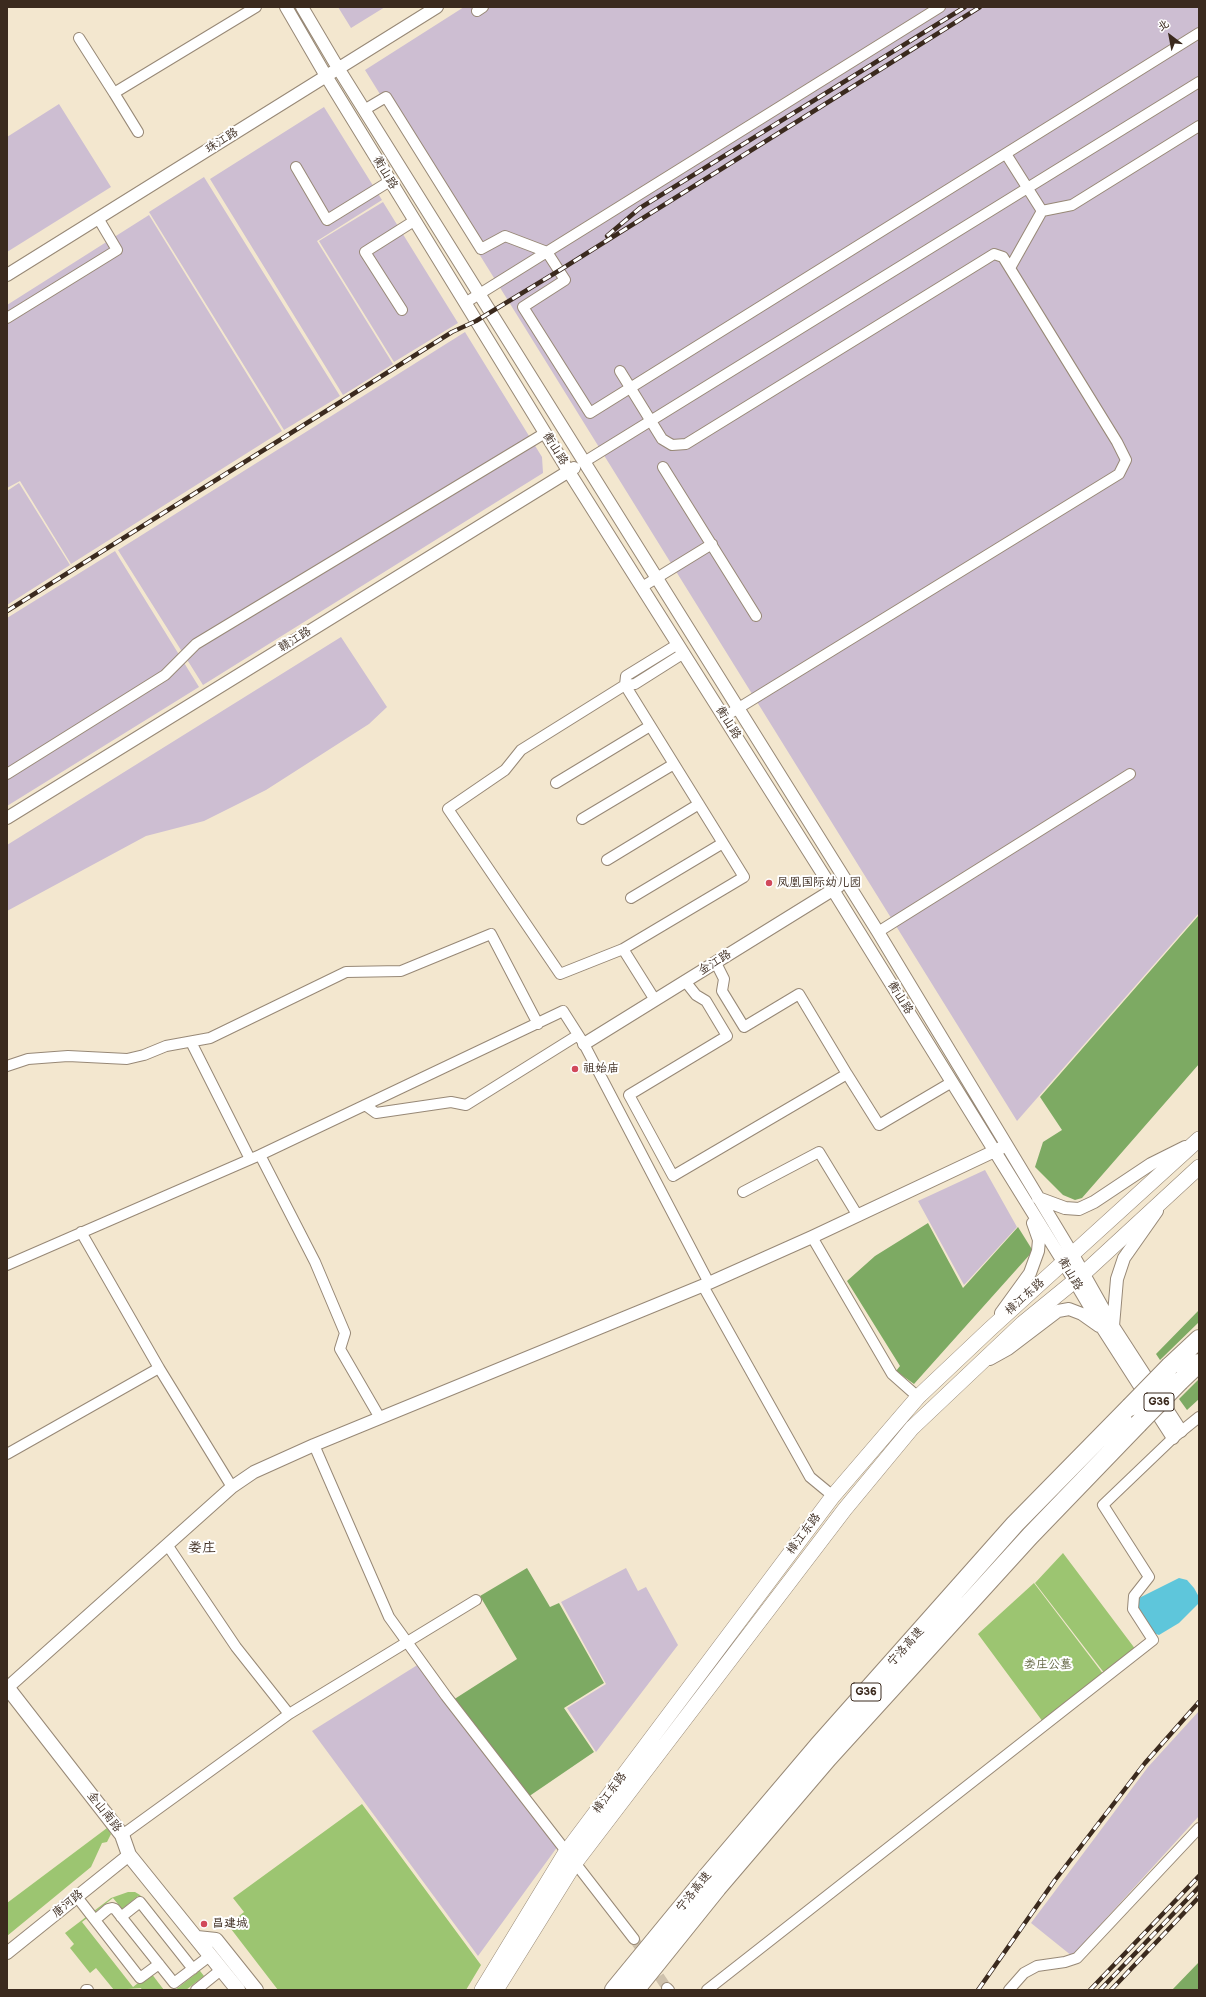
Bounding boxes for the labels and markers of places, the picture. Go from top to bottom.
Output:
place label: 凤凰国际幼儿园 [777,876,861,890]
marker: 凤凰国际幼儿园 [764,878,774,888]
place label: 祖始庙 [583,1062,619,1076]
marker: 祖始庙 [570,1064,580,1074]
place label: 昌建城 [212,1917,248,1931]
marker: 昌建城 [199,1919,209,1929]

